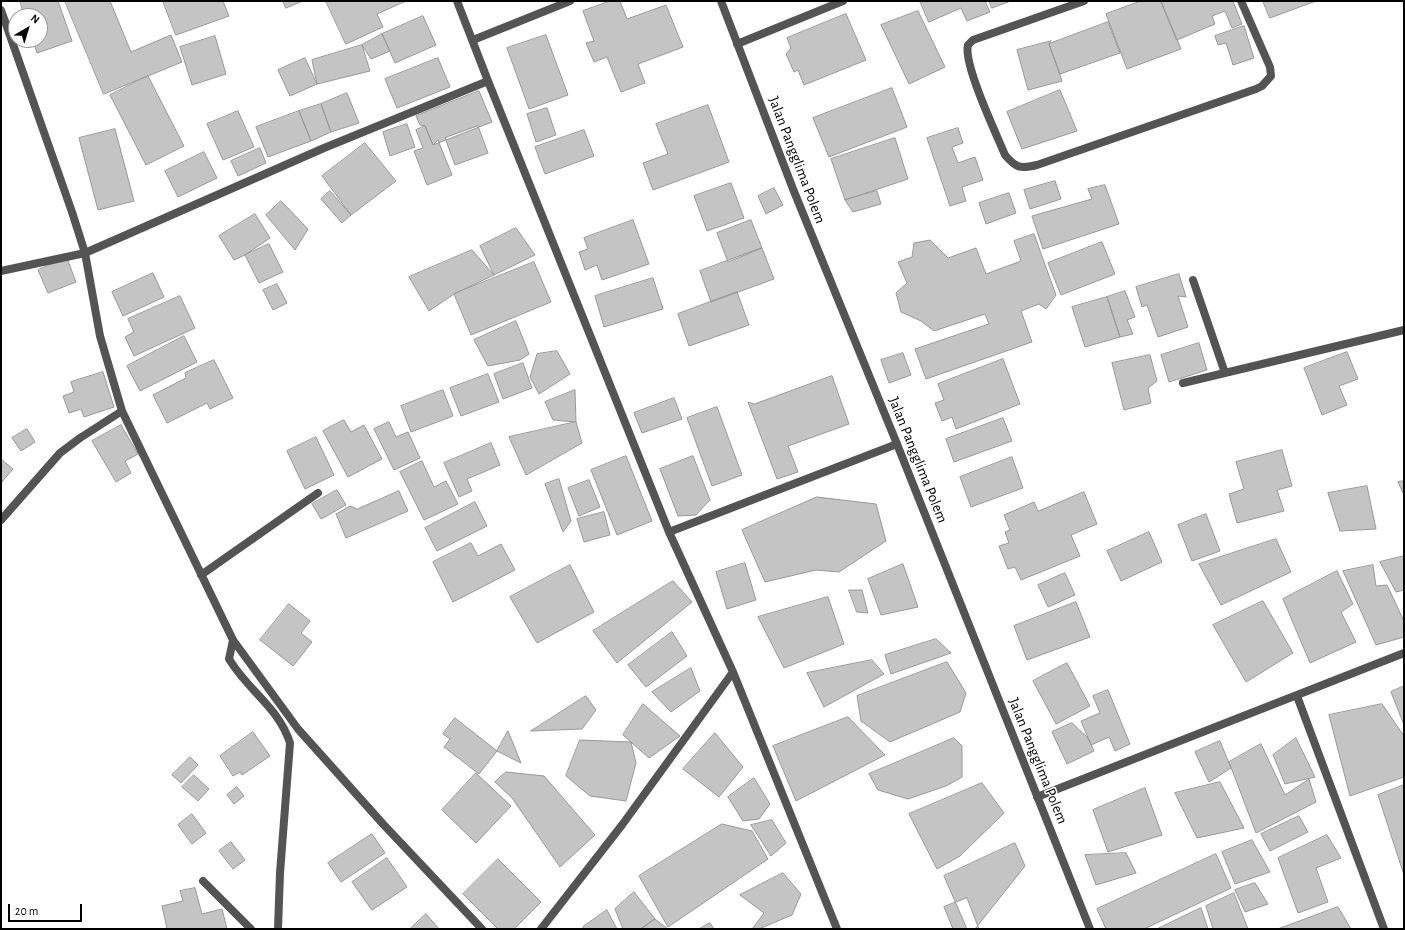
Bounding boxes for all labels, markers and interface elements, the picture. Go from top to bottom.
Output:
north arrow [8,8,48,48]
text: N [29,12,41,26]
street label: Jalan Pangglima Polem [765,94,829,226]
street label: Jalan Pangglima Polem [884,394,952,526]
street label: Jalan Pangglima Polem [1004,695,1072,827]
scale bar [10,896,84,922]
text: 20 m [15,905,38,917]

